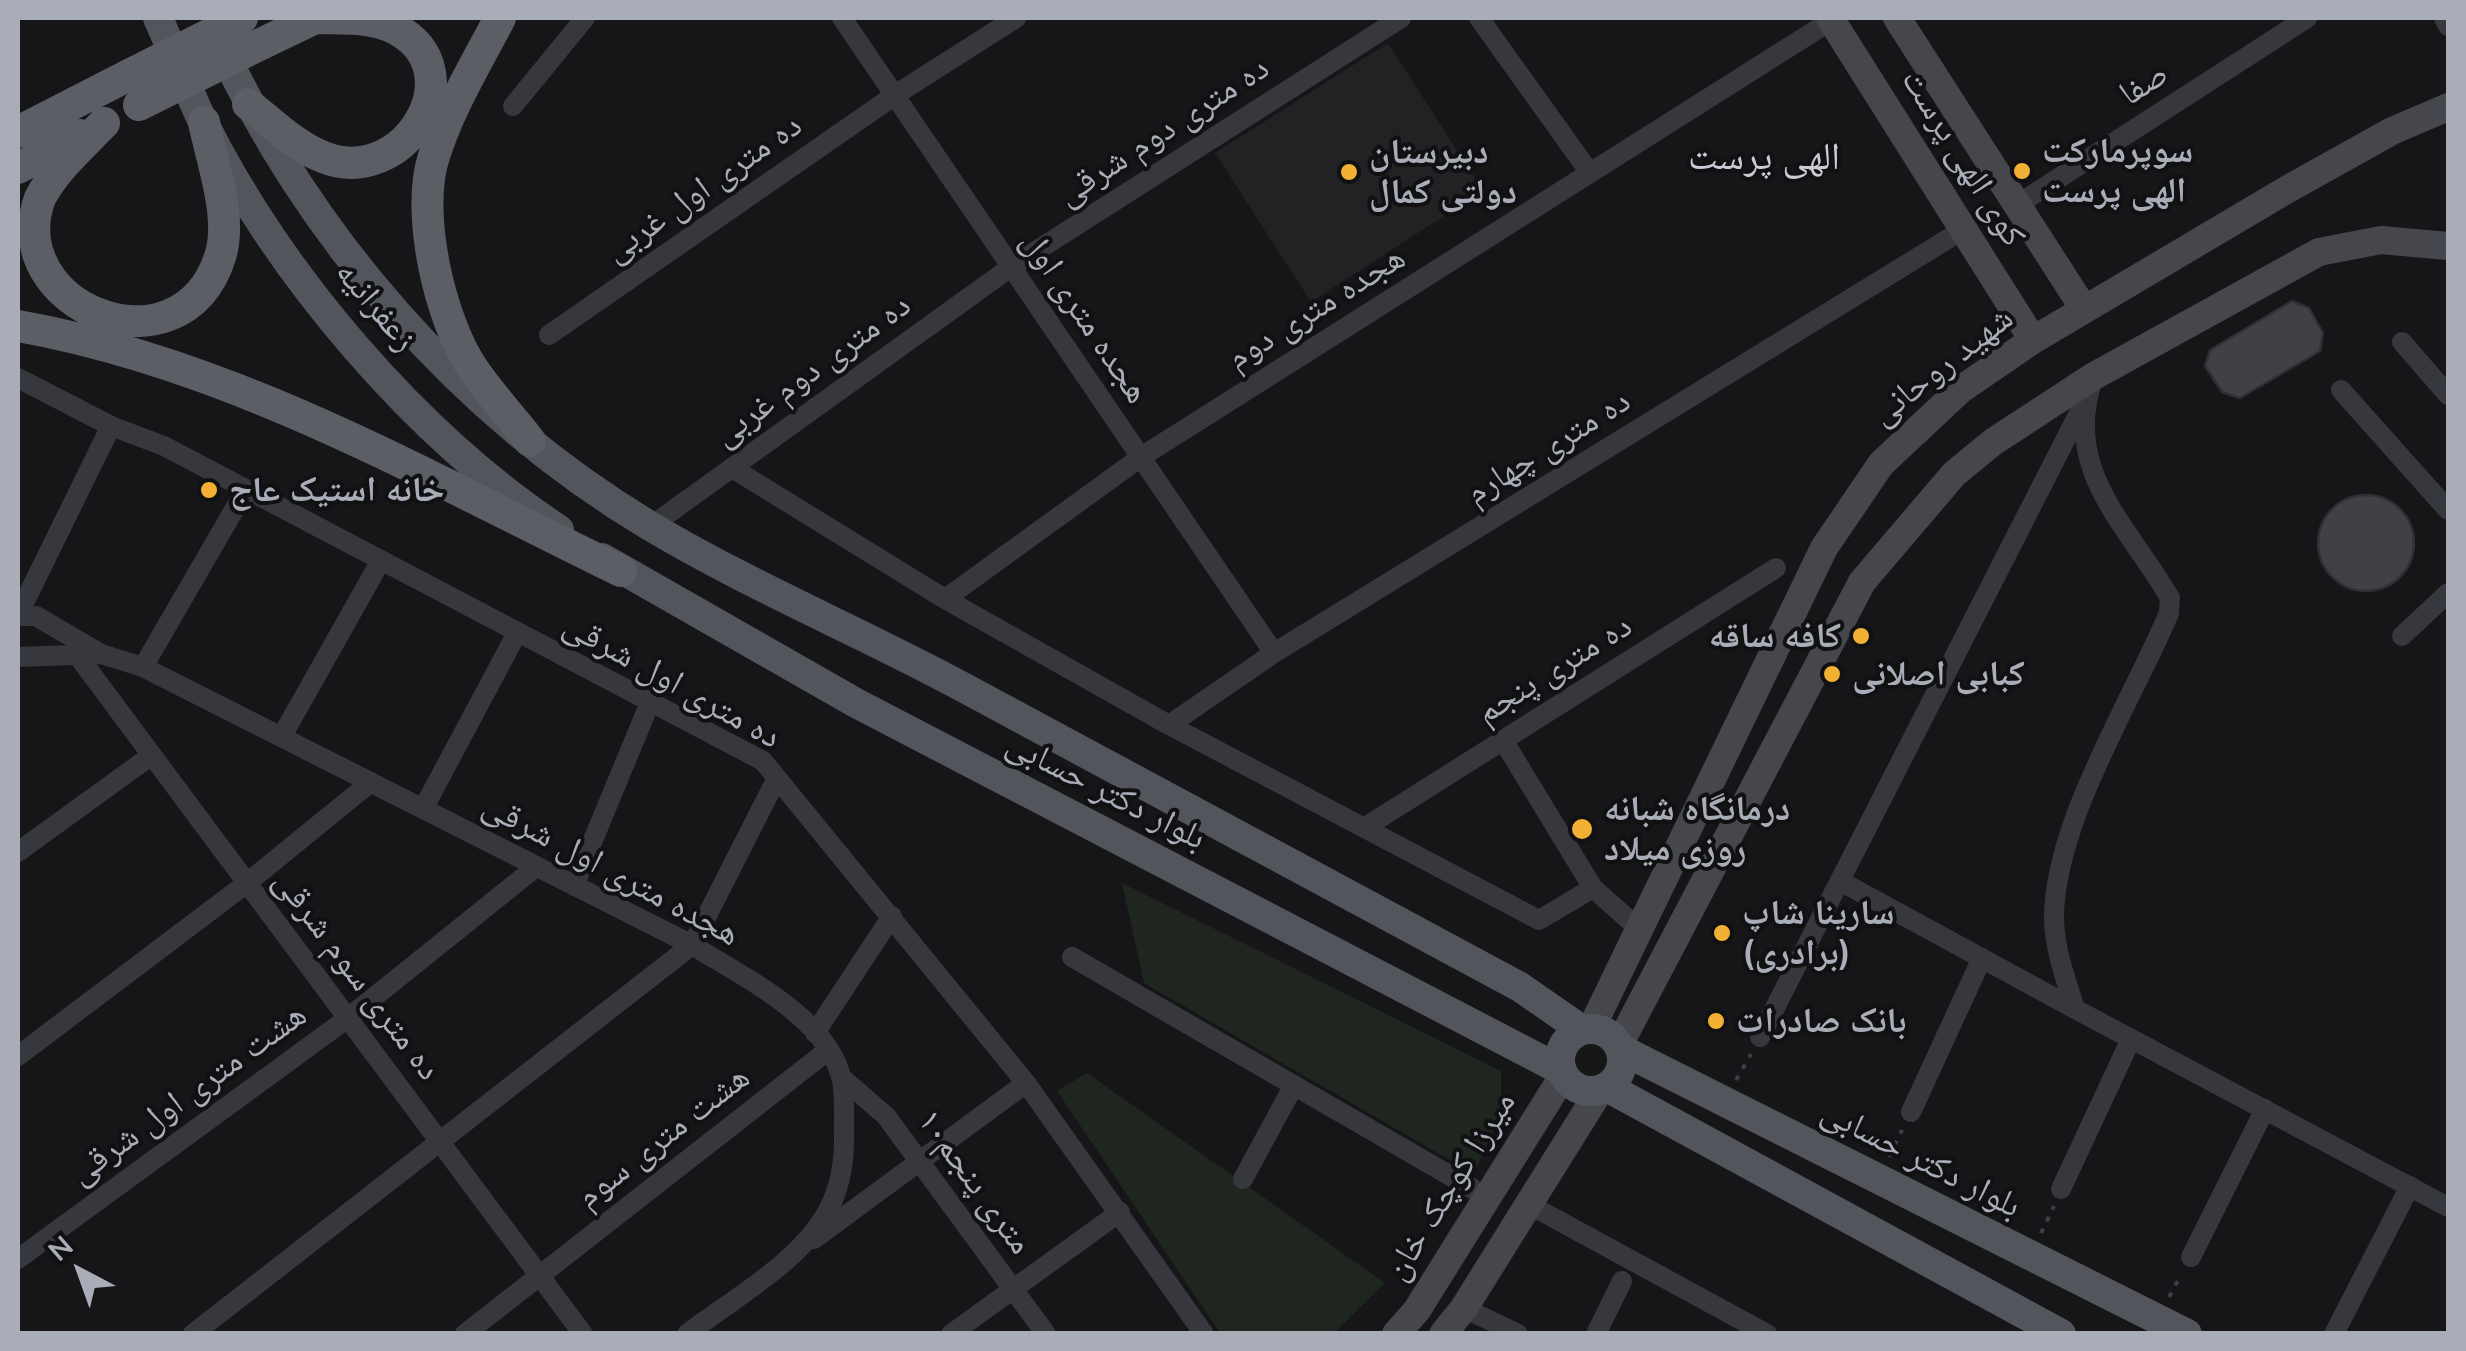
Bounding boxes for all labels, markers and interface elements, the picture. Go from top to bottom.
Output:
street label: ده متری دوم شرقی [1049,47,1277,215]
street label: صفا [2112,53,2176,115]
street label: کوی الهی پرست [1892,61,2034,255]
street label: ده متری اول غربی [596,104,810,272]
place label: سوپرمارکت الهی پرست [2042,130,2193,212]
place label: دبیرستان دولتی کمال [1369,131,1517,213]
district label: الهی پرست [1688,135,1840,181]
marker: سوپرمارکت الهی پرست [2011,160,2033,182]
marker: دبیرستان دولتی کمال [1338,161,1360,183]
street label: هجده متری اول [1012,222,1158,412]
street label: هجده متری دوم [1219,237,1413,379]
street label: زعفرانیه [326,252,426,360]
street label: ده متری دوم غربی [705,284,919,456]
street label: شهید روحانی [1862,297,2022,435]
street label: ده متری چهارم [1458,380,1638,514]
place label: خانه استیک عاج [229,469,445,511]
marker: خانه استیک عاج [198,479,220,501]
street label: ده متری اول شرقی [556,604,788,758]
street label: ده متری پنجم [1469,605,1639,733]
place label: کافه ساقه [1709,615,1841,657]
marker: کافه ساقه [1850,625,1872,647]
place label: کبابی اصلانی [1852,653,2025,695]
marker: کبابی اصلانی [1821,663,1843,685]
street label: بلوار دکتر حسابی [999,723,1213,859]
street label: هجده متری اول شرقی [475,785,747,955]
place label: درمانگاه شبانه روزی میلاد [1604,788,1790,870]
marker: درمانگاه شبانه روزی میلاد [1569,816,1595,842]
street label: ده متری سوم شرقی [264,861,450,1089]
place label: سارینا شاپ (برادری) [1742,892,1894,974]
marker: سارینا شاپ (برادری) [1711,922,1733,944]
street label: هشت متری اول شرقی [61,994,315,1194]
place label: بانک صادرات [1736,1000,1906,1042]
marker: بانک صادرات [1705,1010,1727,1032]
street label: هشت متری سوم [568,1056,758,1218]
street label: میرزا کوچک خان [1375,1084,1525,1288]
street label: بلوار دکتر حسابی [1814,1091,2028,1227]
street label: ۱۰متری پنجم [908,1101,1042,1263]
north arrow [30,1221,130,1321]
text: N [41,1228,79,1268]

